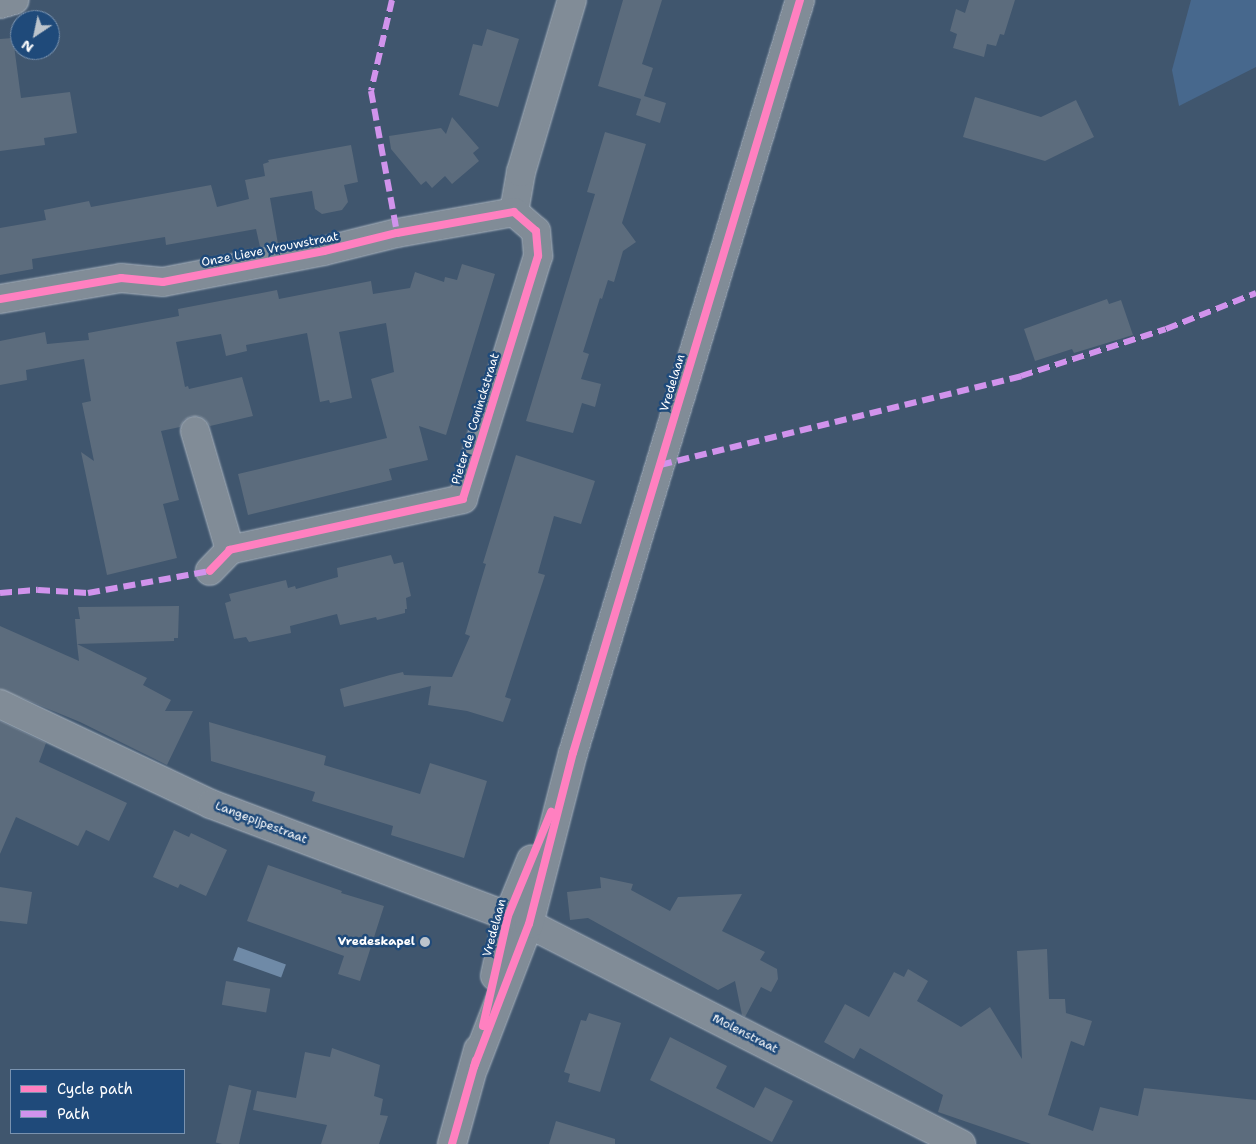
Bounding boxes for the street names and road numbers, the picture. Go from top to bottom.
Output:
street label: Onze Lieve Vrouwstraat [200,230,340,270]
street label: Pieter de Coninckstraat [449,352,503,486]
street label: Vredelaan [657,353,689,413]
street label: Langepijpestraat [213,799,309,847]
street label: Vredelaan [480,898,510,958]
street label: Molenstraat [710,1011,780,1057]

